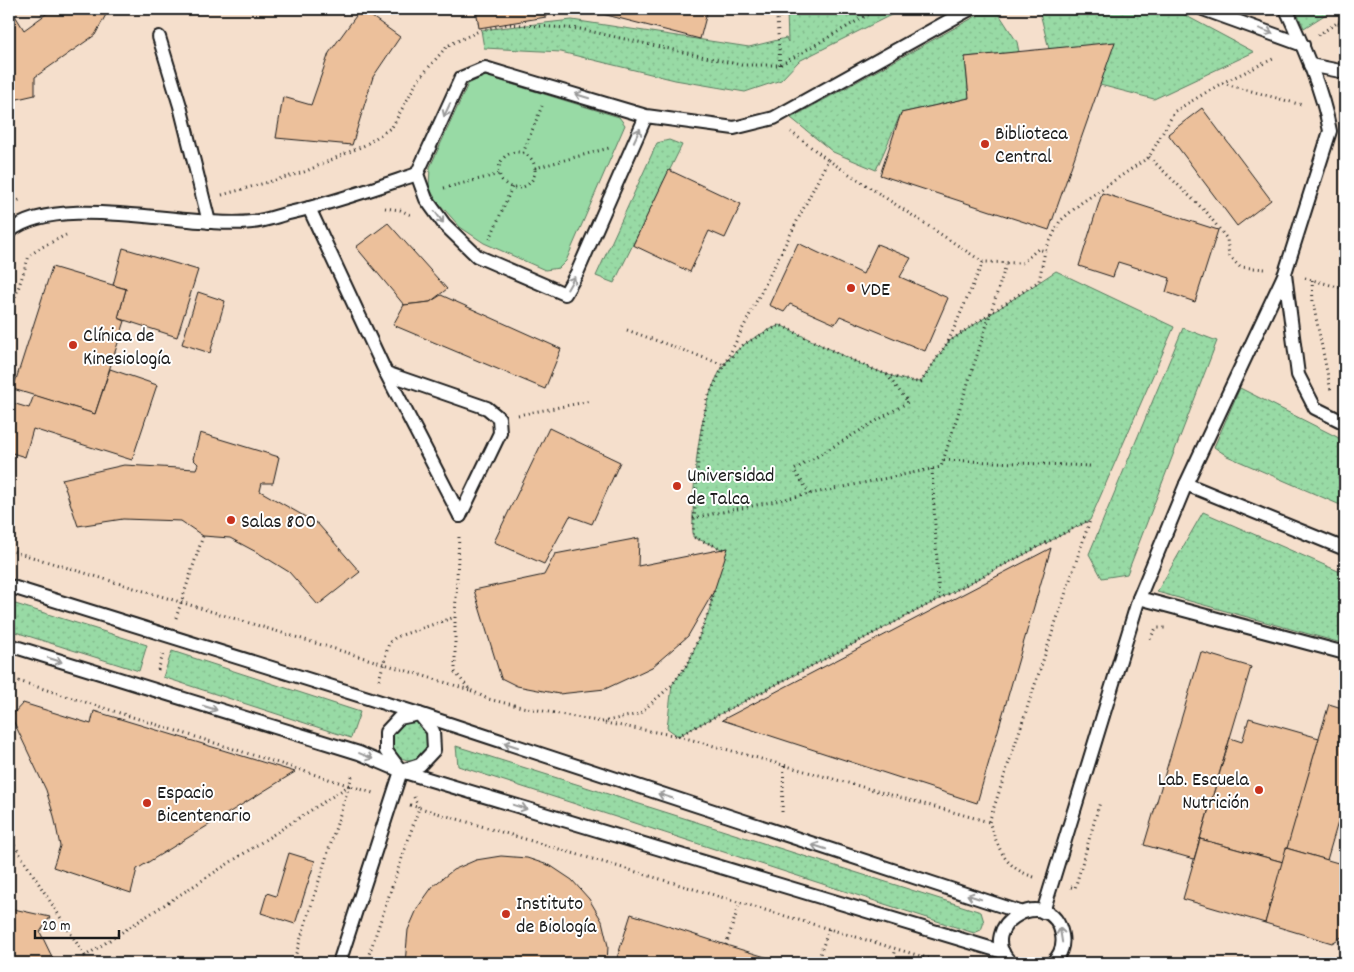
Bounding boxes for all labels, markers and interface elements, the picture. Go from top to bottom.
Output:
one-way arrow [1257,27,1273,36]
one-way arrow [575,91,591,101]
one-way arrow [441,102,451,117]
place label: Biblioteca Central [995,121,1068,172]
one-way arrow [632,127,642,142]
marker: Biblioteca Central [979,138,991,150]
one-way arrow [434,210,444,224]
one-way arrow [567,277,577,291]
place label: VDE [861,277,890,305]
marker: VDE [845,282,857,294]
place label: Clínica de Kinesiología [83,323,171,374]
marker: Clínica de Kinesiología [67,339,79,351]
place label: Universidad de Talca [687,463,774,514]
marker: Universidad de Talca [671,480,683,492]
place label: Salas 800 [241,509,316,537]
marker: Salas 800 [225,514,237,526]
one-way arrow [47,655,63,665]
one-way arrow [202,703,218,713]
one-way arrow [503,739,519,749]
one-way arrow [358,753,373,762]
place label: Lab. Escuela Nutrición [1158,767,1250,818]
place label: Espacio Bicentenario [157,780,251,831]
marker: Lab. Escuela Nutrición [1253,784,1265,796]
one-way arrow [657,791,673,800]
marker: Espacio Bicentenario [141,797,153,809]
one-way arrow [511,802,527,812]
one-way arrow [812,842,827,851]
place label: Instituto de Biología [516,891,597,942]
one-way arrow [966,892,982,901]
scale bar [35,907,119,939]
marker: Instituto de Biología [500,908,512,920]
text: 20 m [42,916,70,938]
one-way arrow [1055,928,1065,944]

